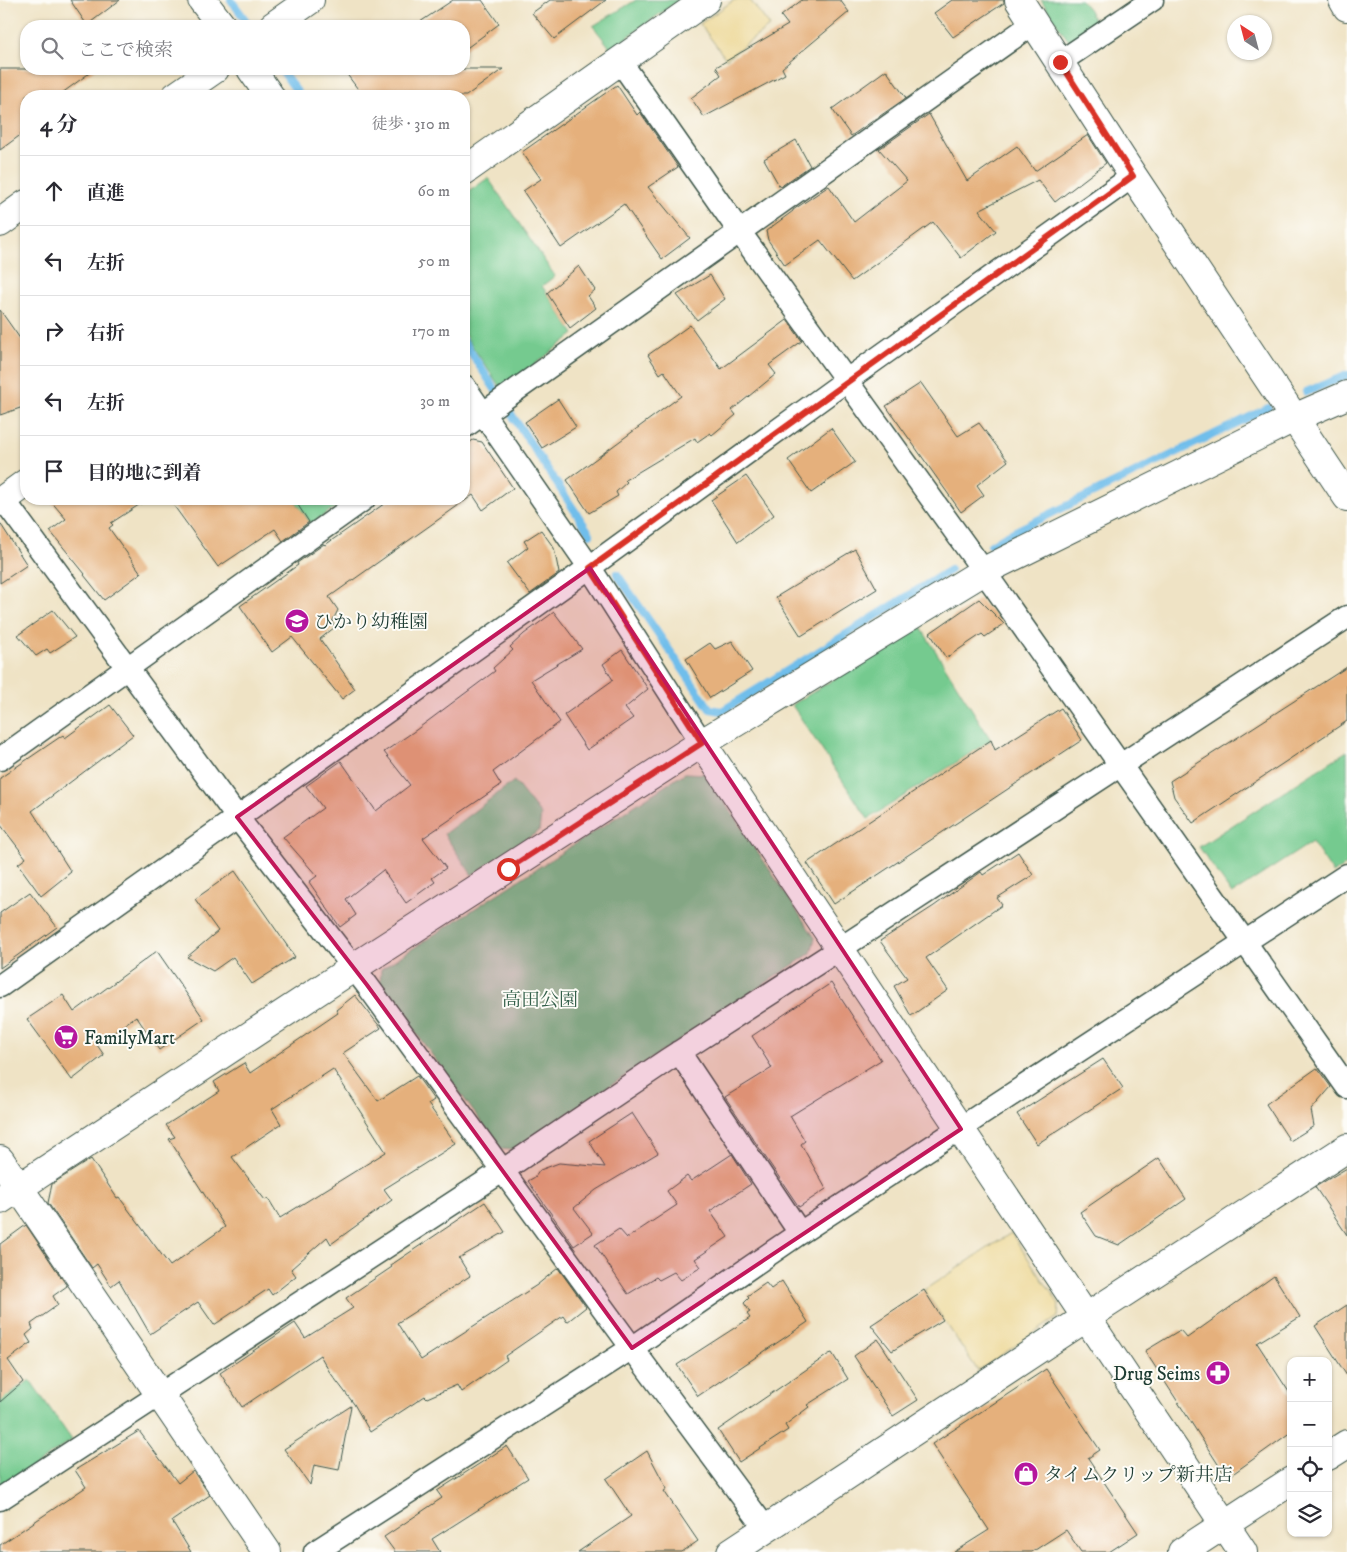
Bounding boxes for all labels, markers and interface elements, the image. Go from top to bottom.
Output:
north arrow [1227,15,1272,60]
search box [20,20,470,75]
icon: search [38,34,66,62]
text: ここで検索 [78,39,173,62]
route end [1049,51,1072,74]
text: 4 分 [40,112,78,138]
text: 徒歩 · 310 m [371,114,450,134]
icon: ahead [40,177,68,205]
text: 60 m [418,181,450,201]
text: 直進 [87,182,125,205]
icon: left [40,247,68,275]
text: 50 m [418,251,450,271]
text: 左折 [87,252,125,275]
icon: right [40,317,68,345]
text: 170 m [412,321,450,341]
text: 右折 [87,322,125,345]
icon: left [40,387,68,415]
text: 30 m [420,391,450,411]
text: 左折 [87,392,125,415]
icon: arrive [40,457,68,485]
text: 目的地に到着 [87,462,201,485]
school or university icon: ひかり幼稚園 [284,608,310,634]
place label: ひかり幼稚園 [314,611,428,634]
route start [497,858,520,881]
park label: 高田公園 [502,989,578,1012]
supermarket icon: FamilyMart [53,1024,79,1050]
place label: FamilyMart [84,1027,175,1050]
map controls [1287,1357,1332,1537]
button: + [1287,1357,1332,1402]
pharmacy icon: Drug Seims [1205,1360,1231,1386]
place label: Drug Seims [1113,1363,1200,1386]
button: − [1287,1402,1332,1447]
button: locate [1287,1447,1332,1492]
shop icon: タイムクリップ新井店 [1013,1461,1039,1487]
place label: タイムクリップ新井店 [1044,1464,1233,1487]
button: layers [1287,1492,1332,1537]

